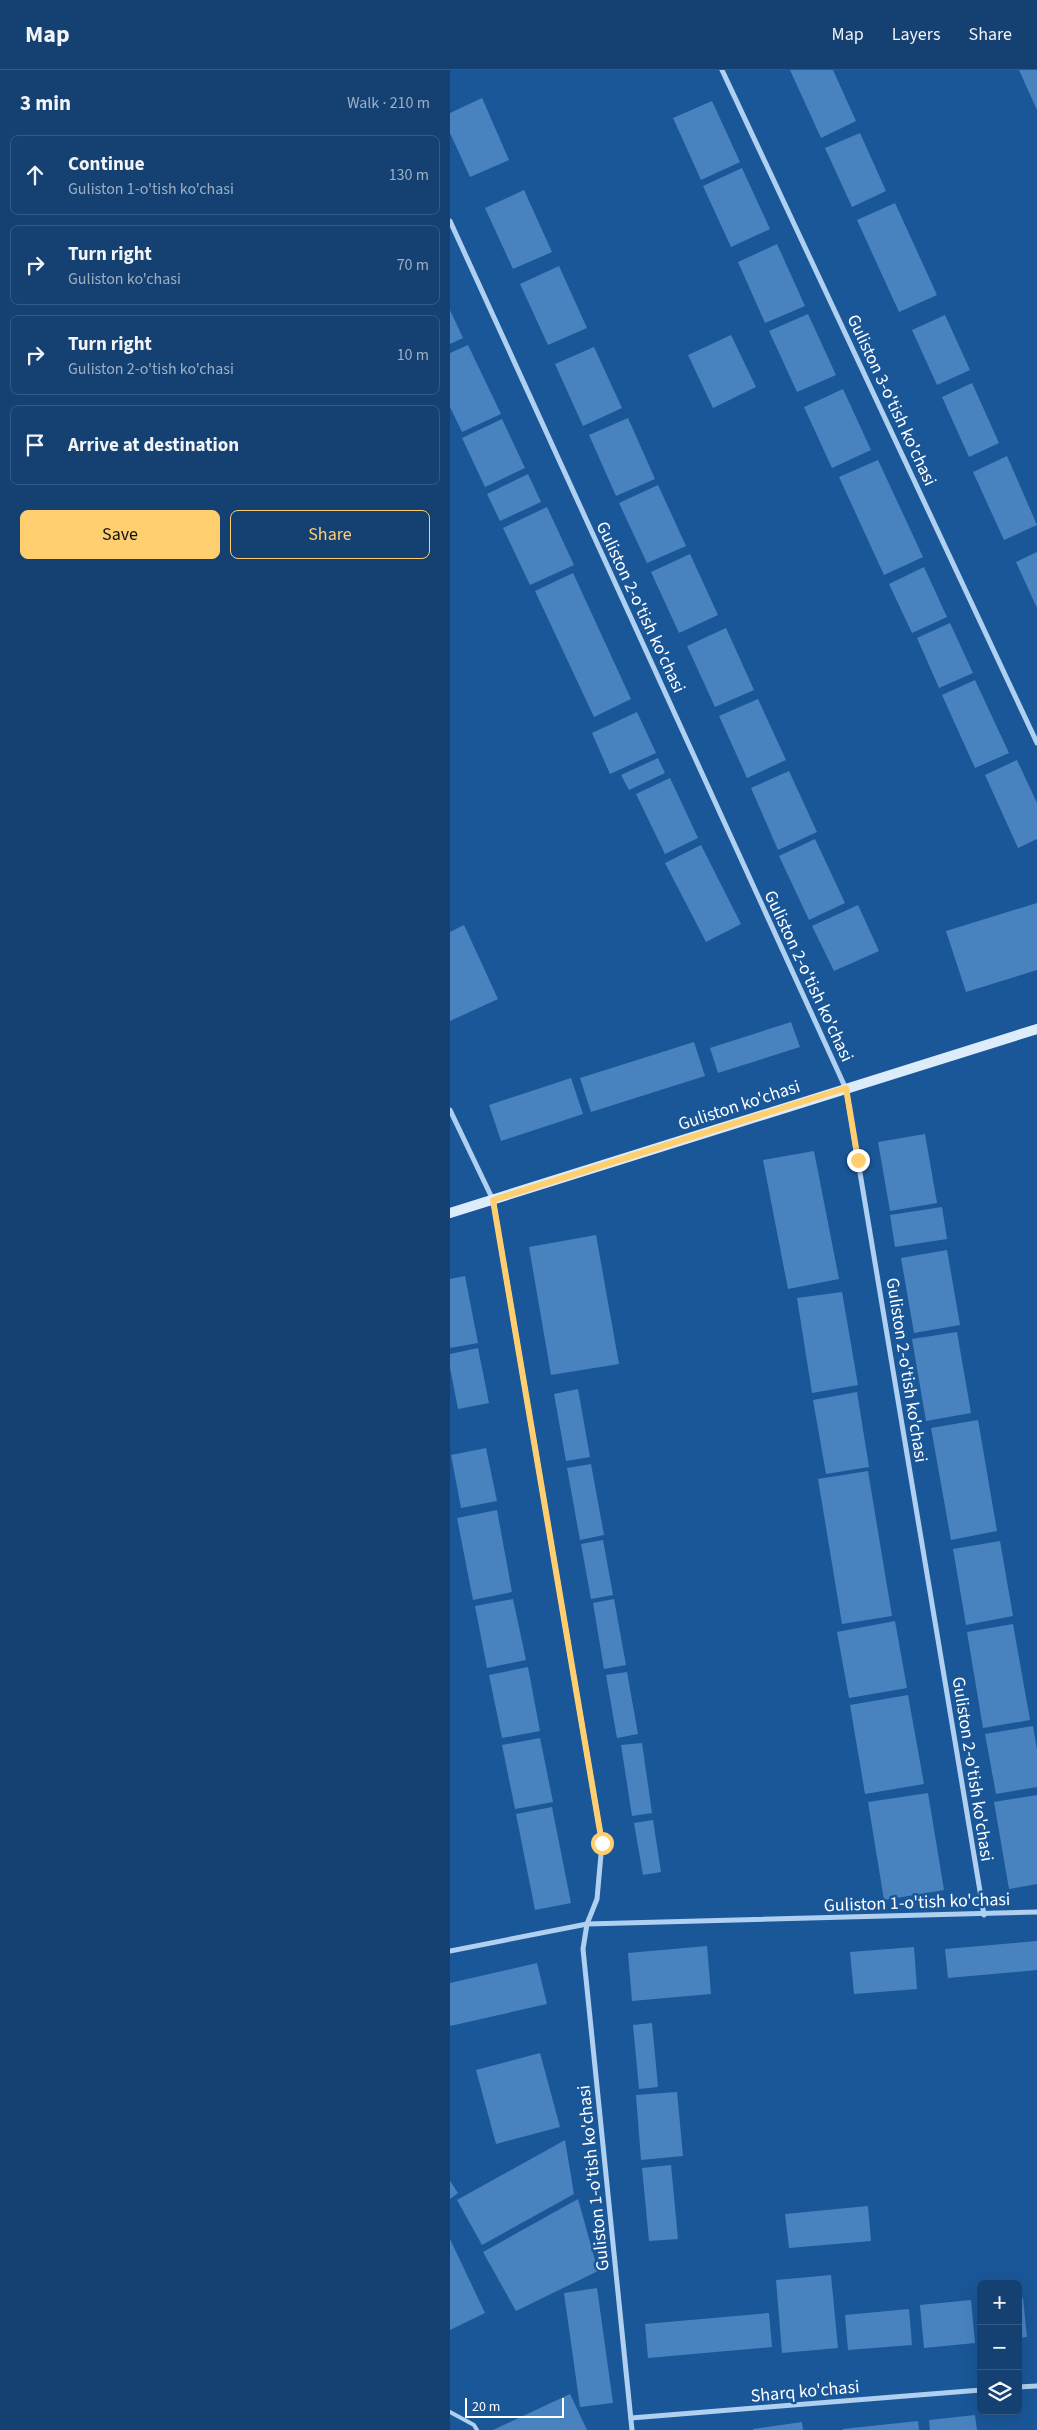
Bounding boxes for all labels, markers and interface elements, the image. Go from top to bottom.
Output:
text: Map [25,17,70,52]
text: Map [832,22,864,47]
text: Layers [892,22,941,47]
text: Share [969,22,1012,47]
text: 3 min [20,88,71,118]
text: Walk · 210 m [347,92,430,114]
text: Continue [68,151,145,178]
icon: ahead [21,161,49,189]
text: 130 m [389,164,429,186]
text: Guliston 1-o'tish ko'chasi [68,178,234,200]
text: Turn right [68,241,152,268]
icon: right [21,251,49,279]
text: 70 m [397,254,429,276]
text: Guliston ko'chasi [68,268,181,290]
street label: Guliston 3-o'tish ko'chasi [841,310,942,490]
text: Turn right [68,331,152,358]
icon: right [21,341,49,369]
text: 10 m [397,344,429,366]
text: Guliston 2-o'tish ko'chasi [68,358,234,380]
icon: arrive [21,431,49,459]
text: Arrive at destination [68,432,239,459]
button: Save [20,510,220,559]
button: Share [230,510,430,559]
street label: Guliston 2-o'tish ko'chasi [590,517,691,697]
street label: Guliston 2-o'tish ko'chasi [758,886,859,1066]
street label: Guliston ko'chasi [675,1074,803,1137]
route end [847,1149,870,1172]
street label: Guliston 2-o'tish ko'chasi [880,1276,933,1464]
street label: Guliston 2-o'tish ko'chasi [946,1675,999,1863]
route start [591,1832,614,1855]
street label: Guliston 1-o'tish ko'chasi [823,1887,1011,1918]
street label: Guliston 1-o'tish ko'chasi [571,2084,616,2272]
map controls [977,2280,1022,2415]
button: + [977,2280,1022,2325]
button: − [977,2325,1022,2370]
button: layers [977,2370,1022,2415]
street label: Sharq ko'chasi [750,2374,860,2409]
scale bar [465,2395,564,2418]
text: 20 m [472,2397,500,2417]

